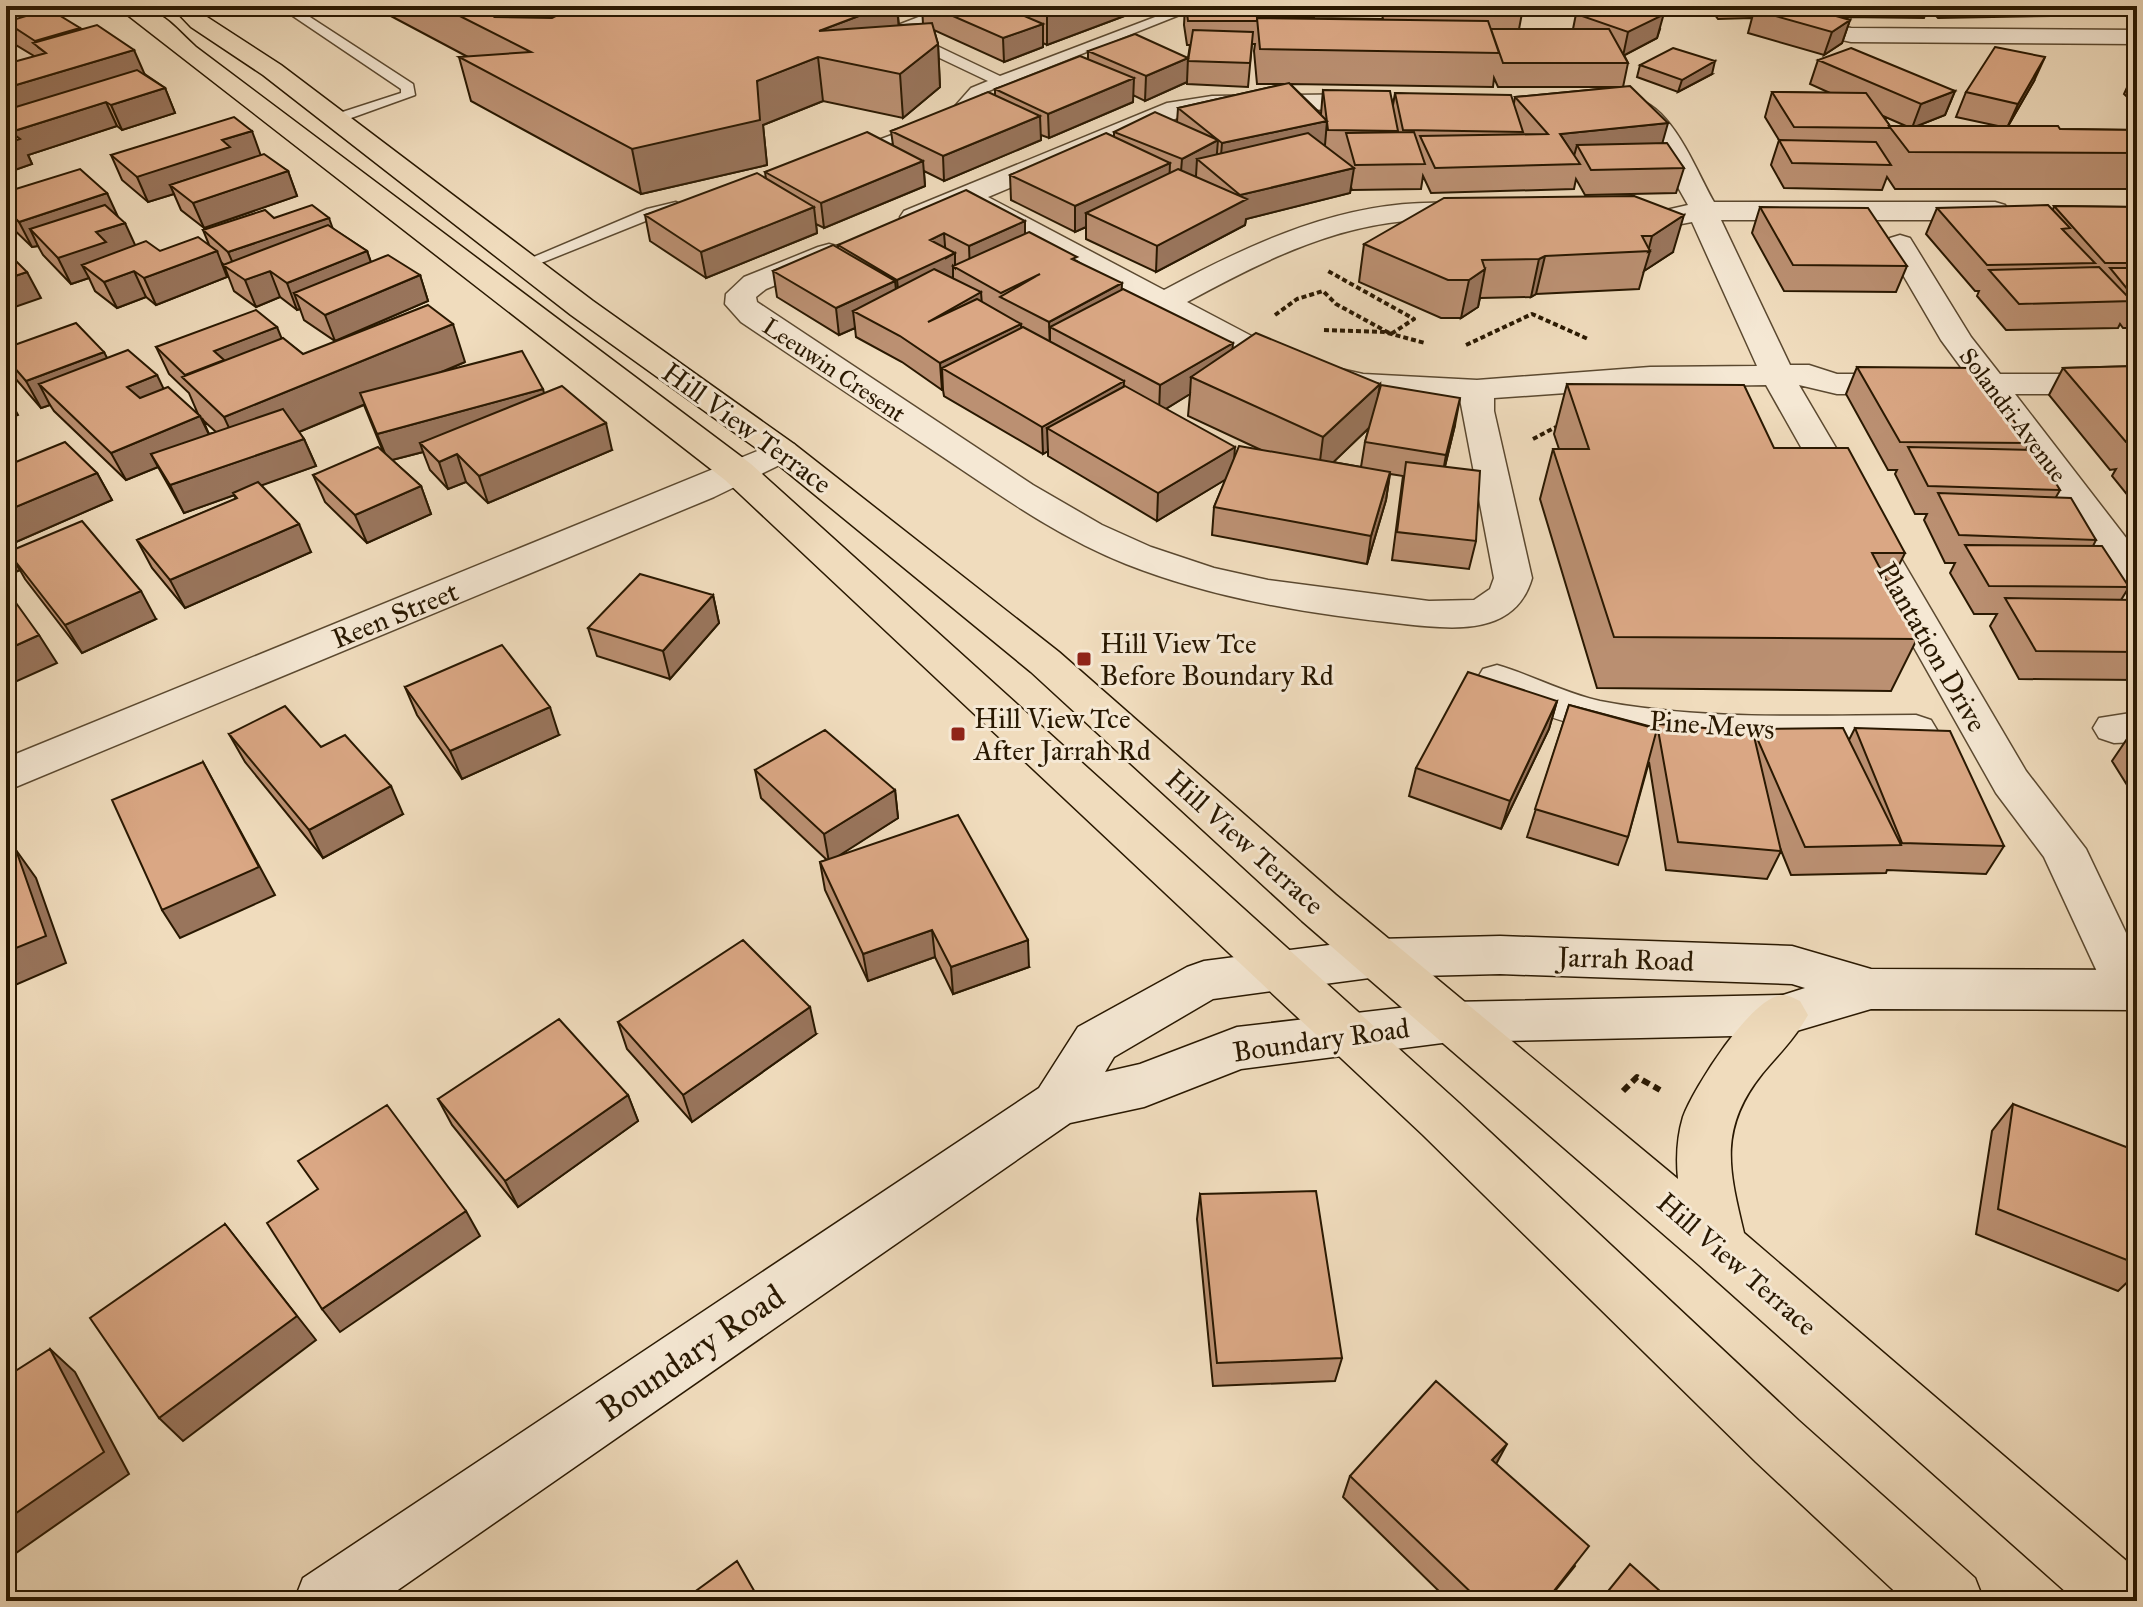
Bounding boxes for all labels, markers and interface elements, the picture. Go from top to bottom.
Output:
street label: Leeuwin Cresent [757,311,912,429]
street label: Solandri Avenue [1953,342,2073,488]
street label: Hill View Terrace [655,355,839,501]
street label: Plantation Drive [1869,556,1995,738]
street label: Reen Street [327,574,464,656]
place label: Hill View Tce Before Boundary Rd [1100,626,1334,693]
marker: Hill View Tce Before Boundary Rd [1075,650,1093,668]
place label: Hill View Tce After Jarrah Rd [973,701,1151,768]
street label: Pine Mews [1648,703,1776,747]
marker: Hill View Tce After Jarrah Rd [949,725,967,743]
street label: Hill View Terrace [1159,762,1331,922]
street label: Jarrah Road [1554,939,1695,979]
street label: Boundary Road [1230,1010,1412,1070]
street label: Hill View Terrace [1650,1185,1824,1343]
street label: Boundary Road [590,1276,792,1430]

